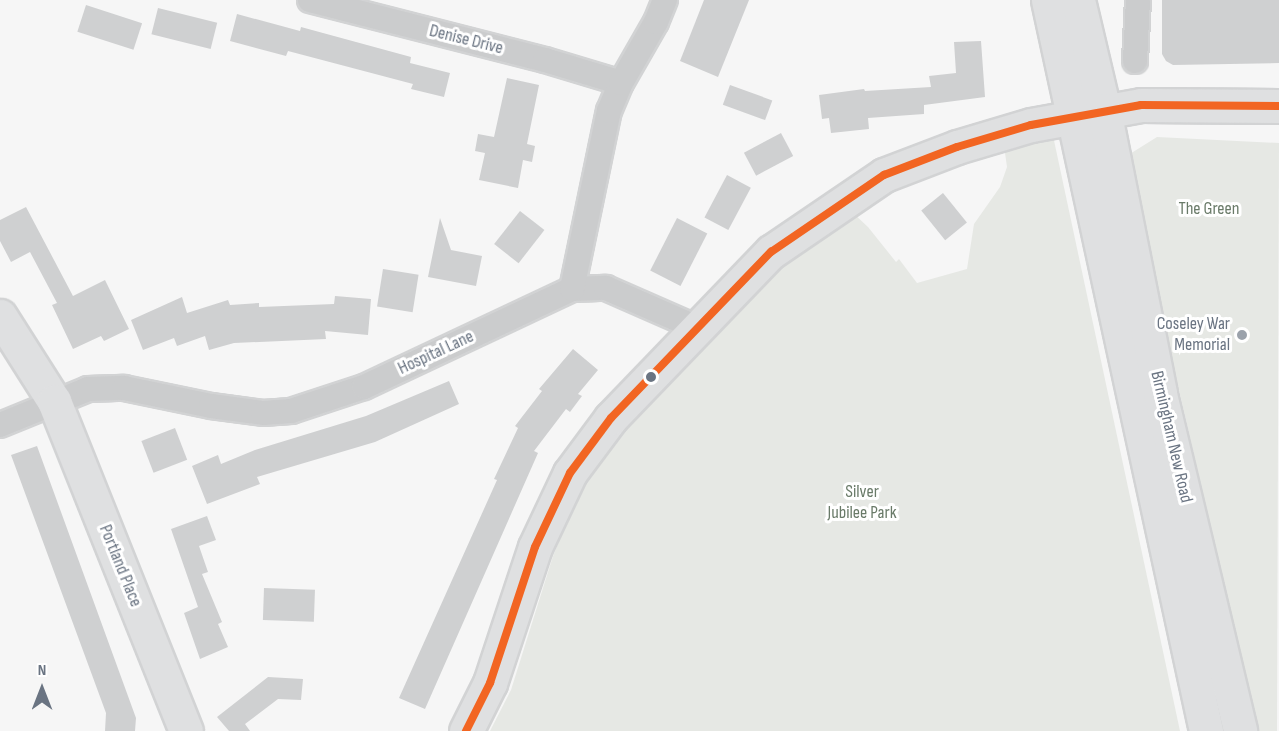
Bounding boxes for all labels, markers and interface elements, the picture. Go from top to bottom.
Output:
street label: Denise Drive [427,20,505,60]
park label: The Green [1178,198,1240,220]
place label: Coseley War Memorial [1157,314,1230,356]
street label: Hospital Lane [395,326,477,380]
marker: Coseley War Memorial [1235,328,1249,342]
street label: Birmingham New Road [1145,369,1197,505]
unlabelled marker [645,371,657,383]
park label: Silver Jubilee Park [827,482,897,524]
street label: Portland Place [94,522,146,610]
north arrow [12,659,72,719]
text: N [38,661,46,680]

